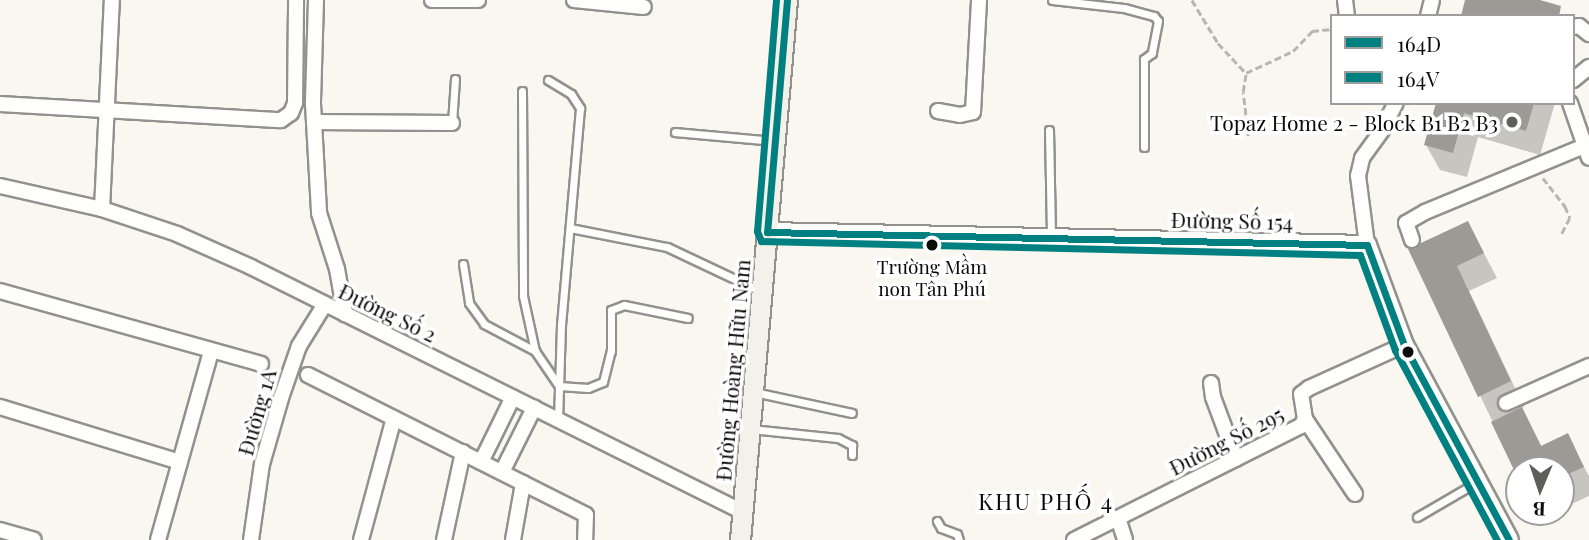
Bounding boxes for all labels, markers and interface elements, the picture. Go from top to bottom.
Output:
legend [1330,14,1575,105]
text: 164D [1397,29,1441,57]
text: 164V [1397,64,1439,92]
place label: Topaz Home 2 - Block B1 B2 B3 [1210,109,1498,135]
marker: Topaz Home 2 - Block B1 B2 B3 [1504,114,1520,130]
street label: Đường Số 154 [1171,206,1293,234]
marker: Trường Mầm non Tân Phú [925,238,939,252]
place label: Trường Mầm non Tân Phú [877,256,987,300]
street label: Đường Hoàng Hữu Nam [710,258,754,482]
street label: Đường Số 2 [335,278,441,346]
unlabelled marker [1401,345,1415,359]
street label: Đường 1A [232,366,280,458]
street label: Đường Số 295 [1165,400,1287,480]
north arrow [1505,456,1575,526]
district label: KHU PHỐ 4 [979,487,1113,515]
text: B [1532,497,1546,523]

